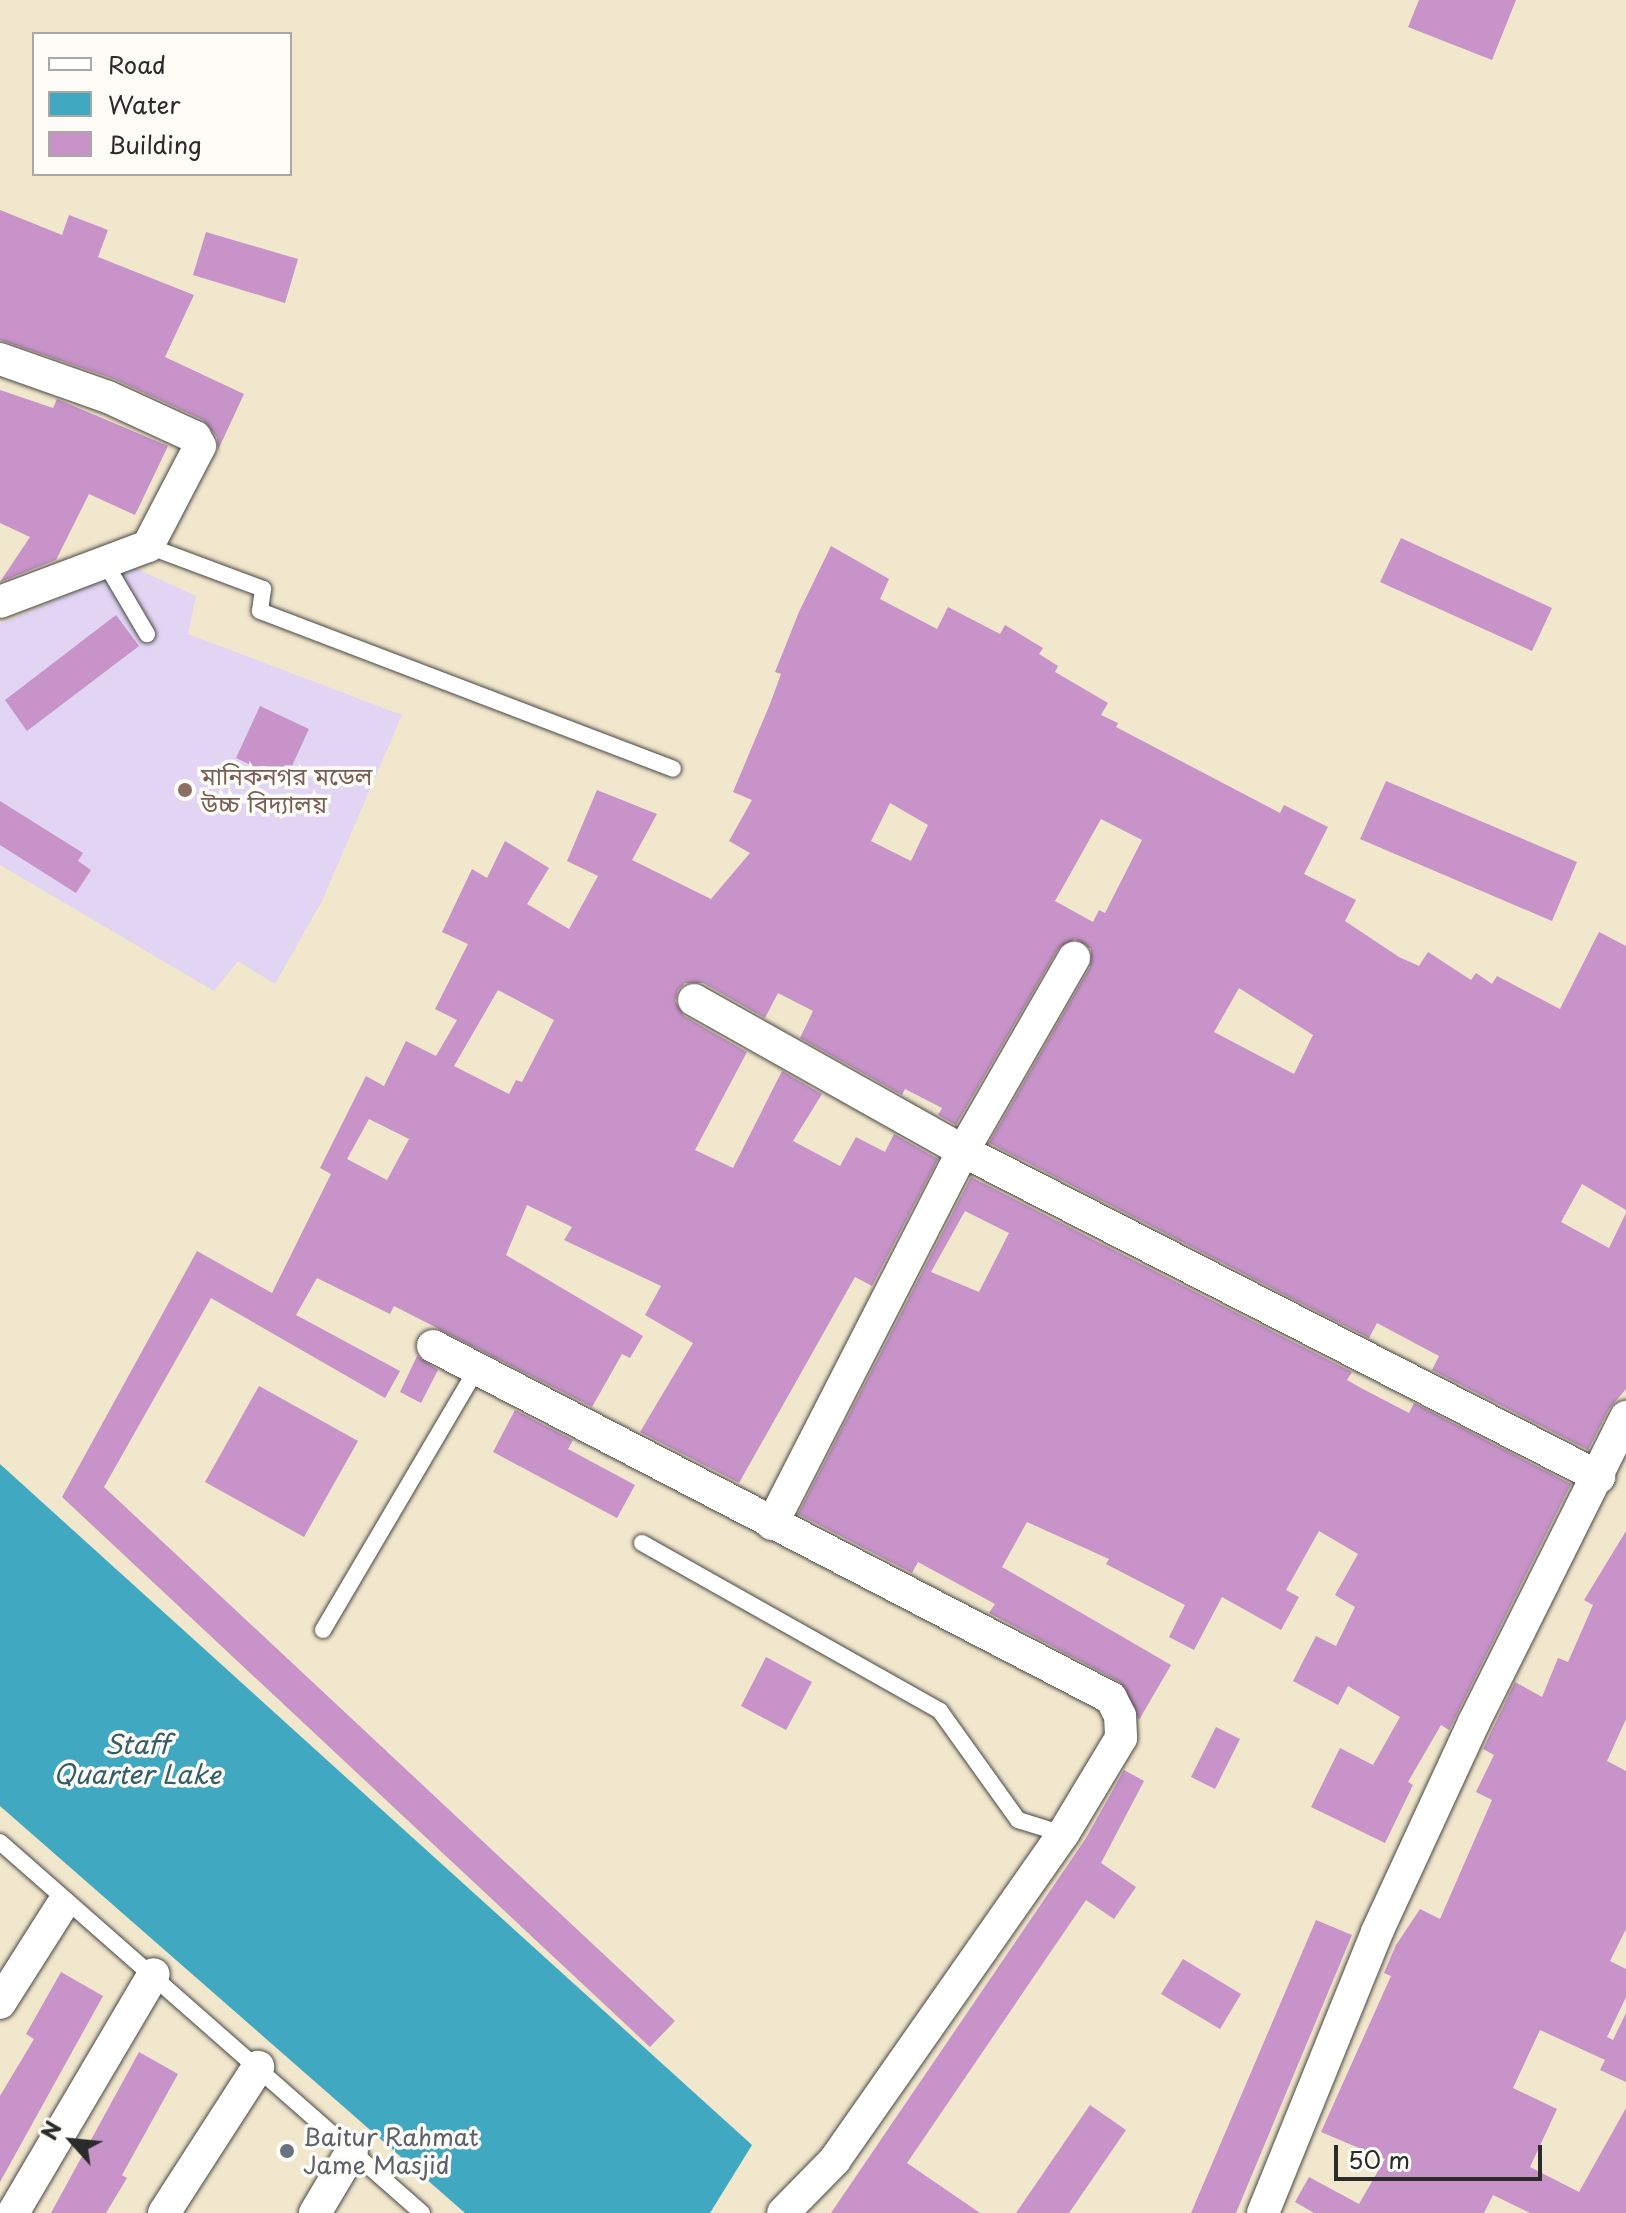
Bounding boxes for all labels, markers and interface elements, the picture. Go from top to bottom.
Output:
legend [32,32,292,176]
text: Road [108,46,166,82]
text: Water [108,86,180,122]
text: Building [108,126,202,162]
place label: মানিকনগর মডেল উচ্চ বিদ্যালয় [201,762,372,818]
marker: মানিকনগর মডেল উচ্চ বিদ্যালয় [176,781,194,799]
water label: Staff Quarter Lake [52,1728,222,1790]
north arrow [32,2101,112,2181]
text: N [32,2115,69,2145]
place label: Baitur Rahmat Jame Masjid [303,2123,477,2179]
scale bar [1338,2129,1546,2179]
text: 50 m [1348,2141,1410,2177]
marker: Baitur Rahmat Jame Masjid [278,2142,296,2160]

